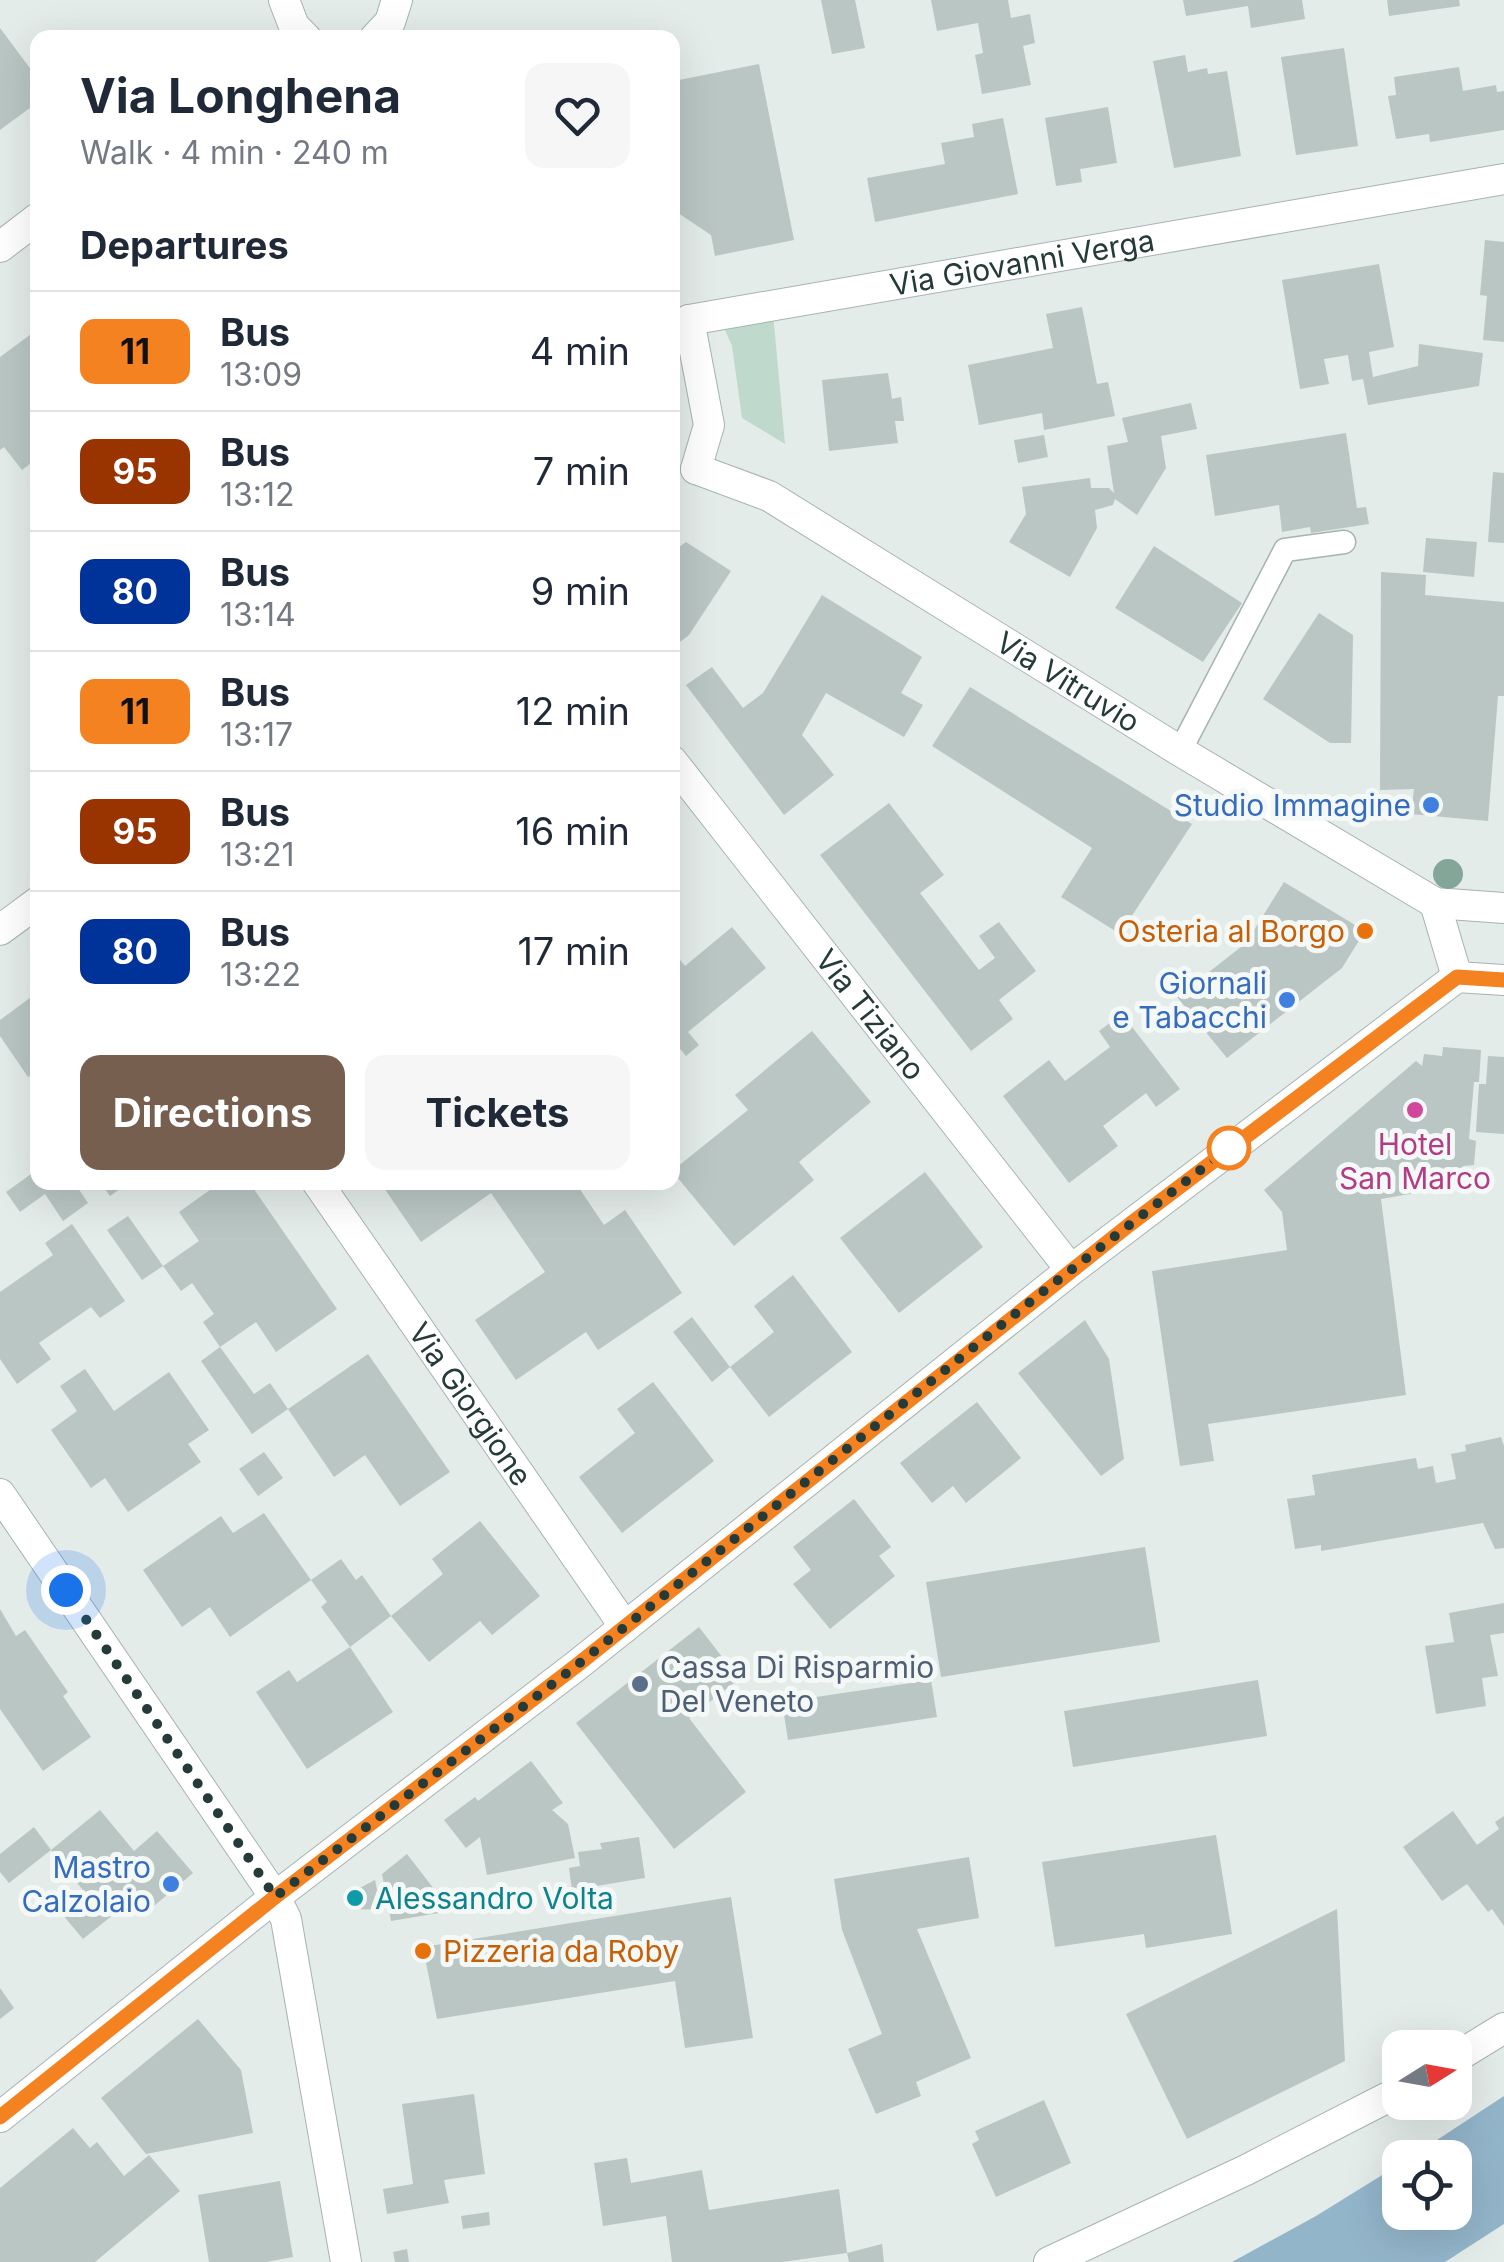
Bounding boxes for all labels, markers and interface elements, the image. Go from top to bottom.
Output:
button: heart [525,63,630,168]
text: Via Longhena [80,66,401,125]
text: Walk · 4 min · 240 m [80,133,389,172]
text: Departures [80,222,289,268]
street label: Via Giovanni Verga [887,222,1157,303]
text: Bus [220,309,290,355]
text: 4 min [530,328,630,374]
text: 11 [120,330,150,372]
text: 13:09 [220,355,302,394]
text: Bus [220,429,290,475]
text: 7 min [533,448,630,494]
text: 95 [112,450,158,492]
text: 13:12 [220,475,295,514]
text: Bus [220,549,290,595]
text: 9 min [531,568,630,614]
text: 80 [112,570,158,612]
text: 13:14 [220,595,296,634]
street label: Via Vitruvio [990,624,1147,740]
text: Bus [220,669,290,715]
text: 12 min [516,688,630,734]
text: 11 [120,690,150,732]
text: 13:17 [220,715,293,754]
place label: Studio Immagine [1174,787,1411,823]
text: Bus [220,789,290,835]
marker: Studio Immagine [1420,794,1442,816]
text: 16 min [515,808,630,854]
text: 95 [112,810,158,852]
text: 13:21 [220,835,295,874]
text: Bus [220,909,290,955]
place label: Osteria al Borgo [1118,913,1345,949]
marker: Osteria al Borgo [1354,920,1376,942]
text: 17 min [517,928,630,974]
text: 80 [112,930,158,972]
street label: Via Tiziano [808,942,933,1087]
text: 13:22 [220,955,301,994]
place label: Giornali e Tabacchi [1112,965,1267,1035]
marker: Giornali e Tabacchi [1276,989,1298,1011]
button: Directions [80,1055,345,1170]
button: Tickets [365,1055,630,1170]
marker: Hotel San Marco [1404,1099,1426,1121]
place label: Hotel San Marco [1339,1126,1491,1196]
unlabelled marker [1208,1127,1250,1169]
street label: Via Giorgione [402,1315,540,1493]
your location [41,1565,91,1615]
place label: Cassa Di Risparmio Del Veneto [660,1649,934,1719]
marker: Cassa Di Risparmio Del Veneto [629,1673,651,1695]
place label: Mastro Calzolaio [21,1849,151,1919]
marker: Mastro Calzolaio [160,1873,182,1895]
place label: Alessandro Volta [375,1880,614,1916]
marker: Alessandro Volta [344,1887,366,1909]
place label: Pizzeria da Roby [443,1933,679,1969]
marker: Pizzeria da Roby [412,1940,434,1962]
north arrow [1382,2030,1472,2120]
map controls [1382,2030,1472,2230]
button: locate [1382,2140,1472,2230]

